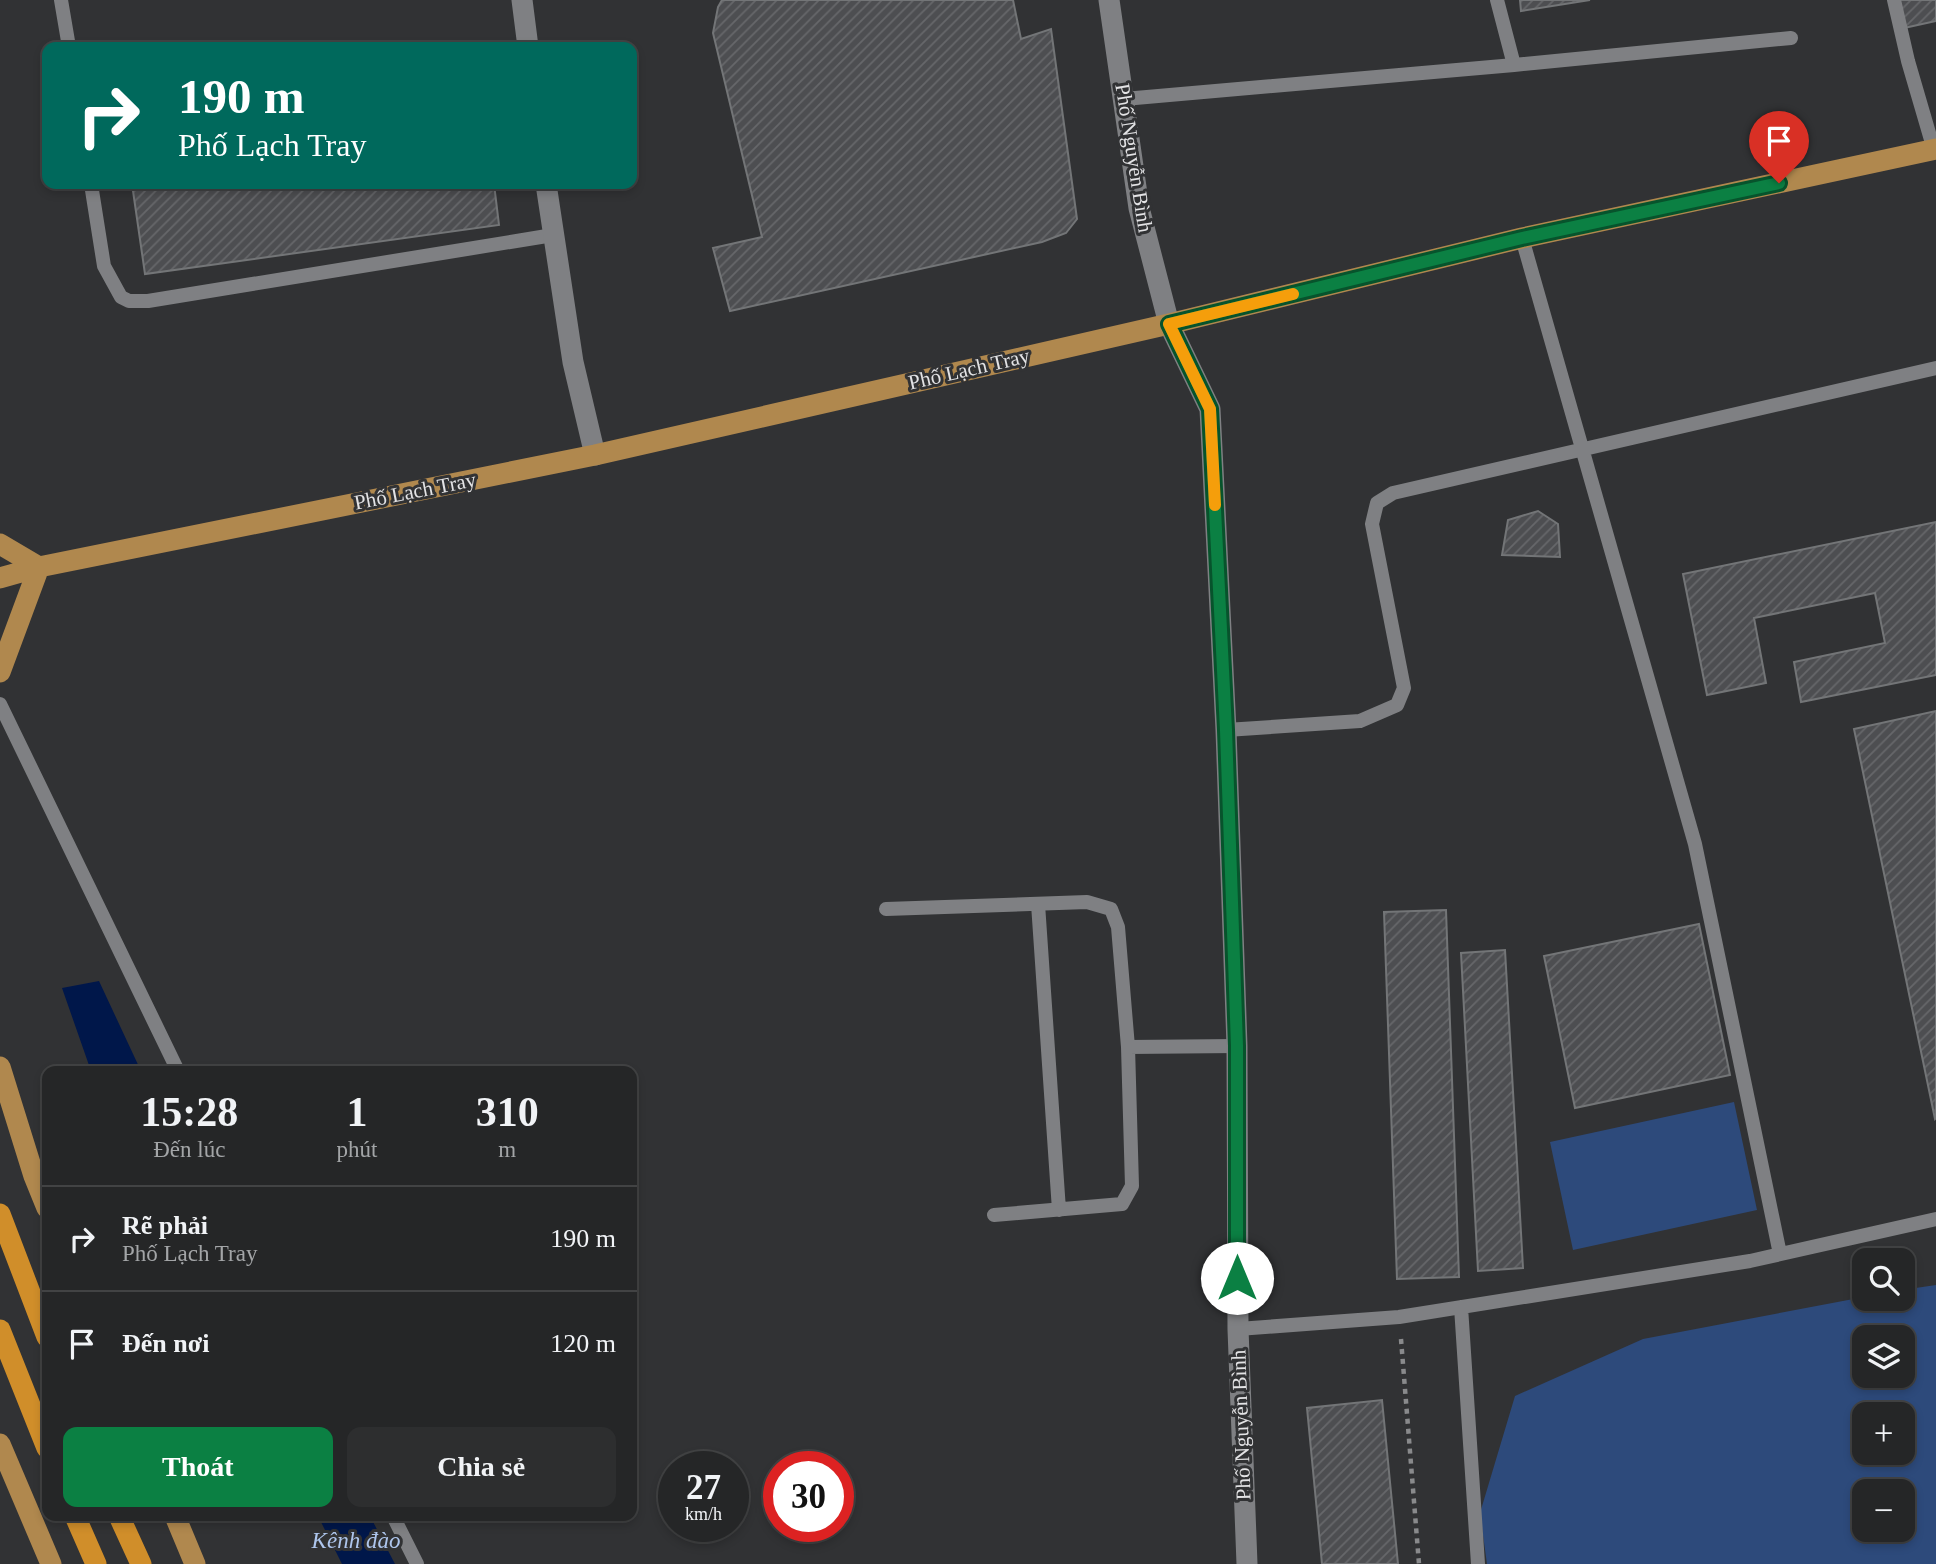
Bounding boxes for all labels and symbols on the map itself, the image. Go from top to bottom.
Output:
street label: Phố Nguyễn Bình [1110,82,1158,235]
pin [1749,111,1809,183]
street label: Phố Lạch Tray [906,343,1032,395]
street label: Phố Lạch Tray [352,467,478,515]
position arrow [1200,1241,1274,1315]
street label: Phố Nguyễn Bình [1226,1349,1256,1501]
speed limit sign: 30 [763,1451,854,1542]
water label: Kênh đào [311,1528,400,1553]

